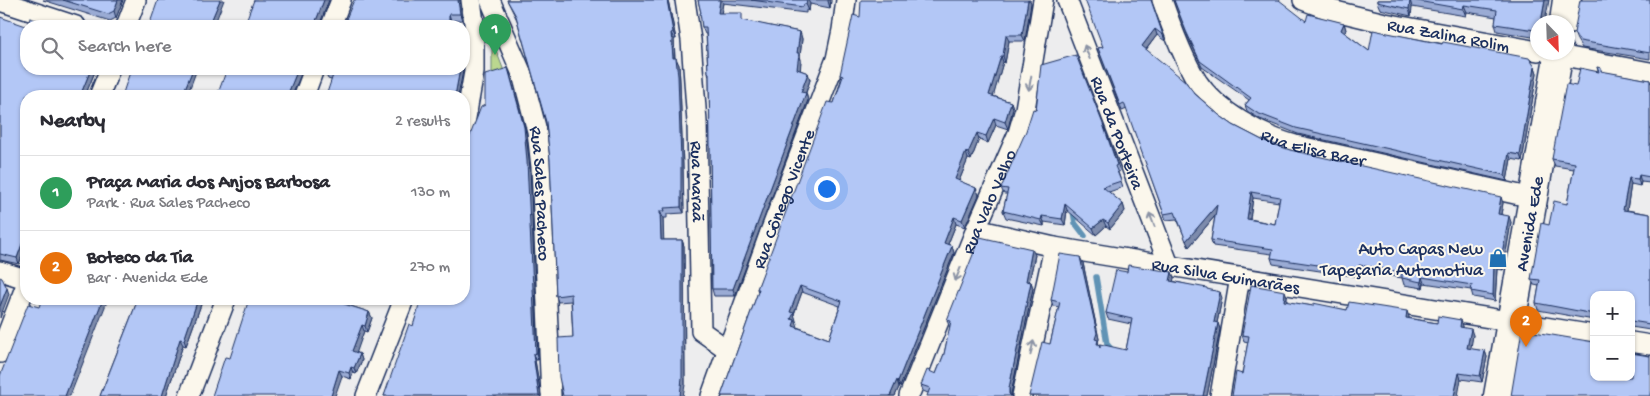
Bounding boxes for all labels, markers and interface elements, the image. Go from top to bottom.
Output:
pin: 1 [479,14,511,55]
north arrow [1530,15,1575,60]
street label: Rua Zalina Rolim [1385,16,1511,59]
search box [20,20,470,75]
icon: search [38,34,66,62]
text: Search here [78,36,172,59]
one-way arrow [1082,44,1091,60]
one-way arrow [1025,74,1034,90]
street label: Rua da Porteira [1084,74,1147,194]
text: Nearby [40,110,105,135]
text: 2 results [395,113,450,132]
street label: Rua Sales Pacheco [523,124,553,261]
street label: Rua Elisa Baer [1257,125,1369,174]
street label: Rua Cônego Vicente [750,126,821,272]
street label: Rua Maraã [684,141,707,223]
street label: Rua Valo Velho [959,147,1022,258]
text: Praça Maria dos Anjos Barbosa [87,172,330,195]
street label: Avenida Ede [1512,174,1550,273]
your location [814,176,840,202]
text: 1 [53,184,59,203]
text: 130 m [411,184,450,203]
text: Park · Rua Sales Pacheco [87,195,250,214]
one-way arrow [1146,212,1155,227]
place label: Auto Capas New Tapeçaria Automotiva [1319,240,1484,282]
text: Boteco da Tia [87,247,193,270]
shop icon: Auto Capas New Tapeçaria Automotiva [1487,247,1509,269]
street label: Rua Silva Guimarães [1150,255,1302,300]
text: 2 [52,259,60,278]
text: 270 m [410,259,450,278]
one-way arrow [952,267,961,282]
text: Bar · Avenida Ede [87,270,208,289]
map controls [1590,291,1635,381]
button: + [1590,291,1635,336]
pin: 2 [1510,306,1542,347]
button: − [1590,336,1635,381]
one-way arrow [1028,341,1037,357]

